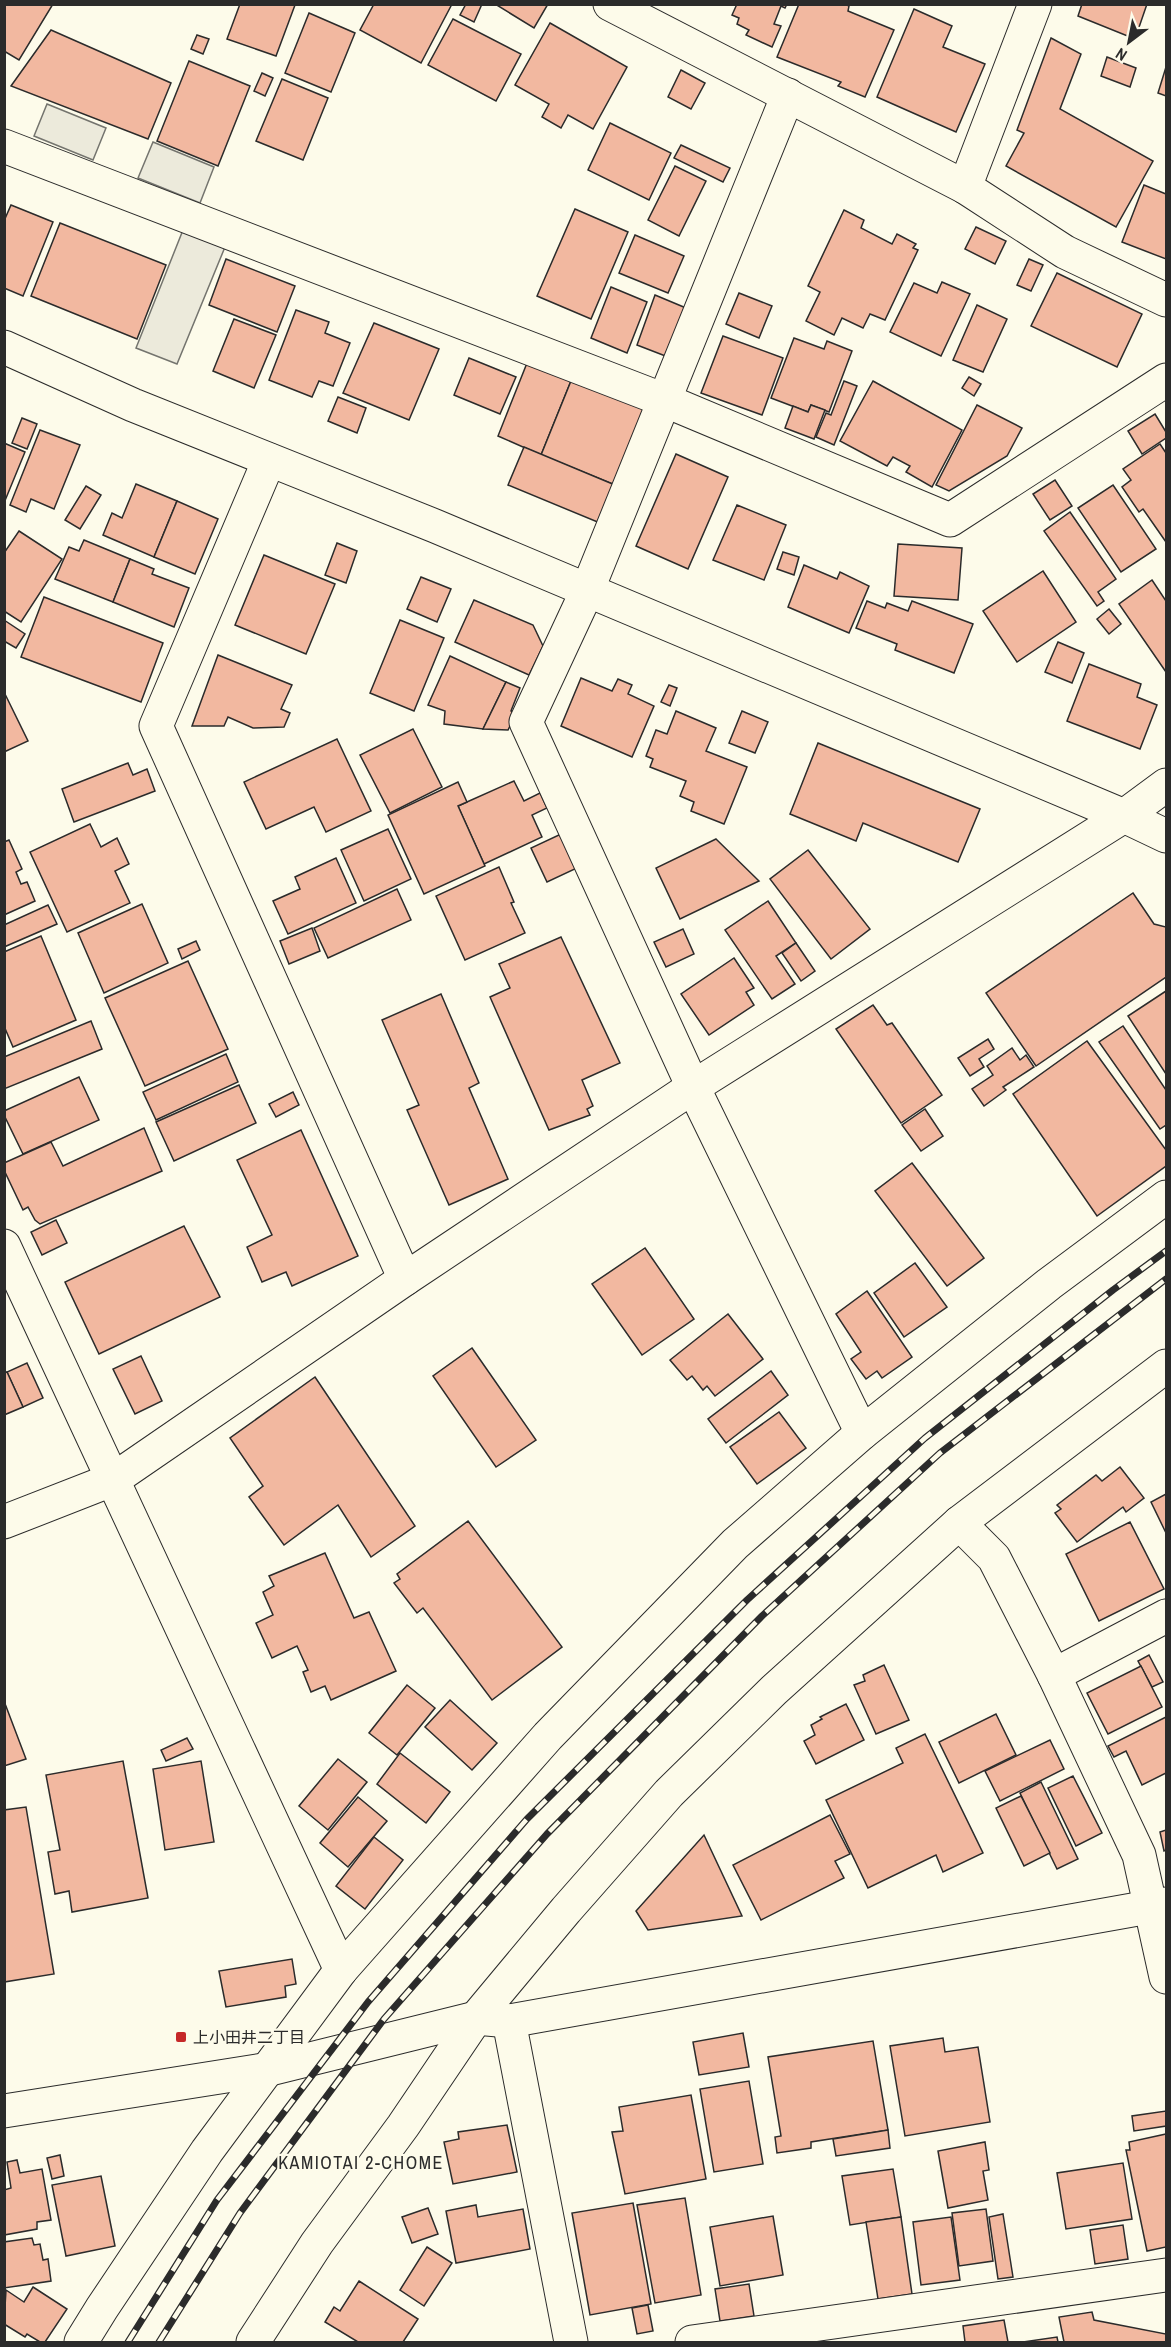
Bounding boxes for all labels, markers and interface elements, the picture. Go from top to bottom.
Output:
north arrow [1099,12,1159,72]
text: N [1111,43,1131,67]
place label: 上小田井二丁目 [193,2026,305,2048]
marker: 上小田井二丁目 [174,2030,188,2044]
district label: KAMIOTAI 2-CHOME [278,2150,444,2175]

